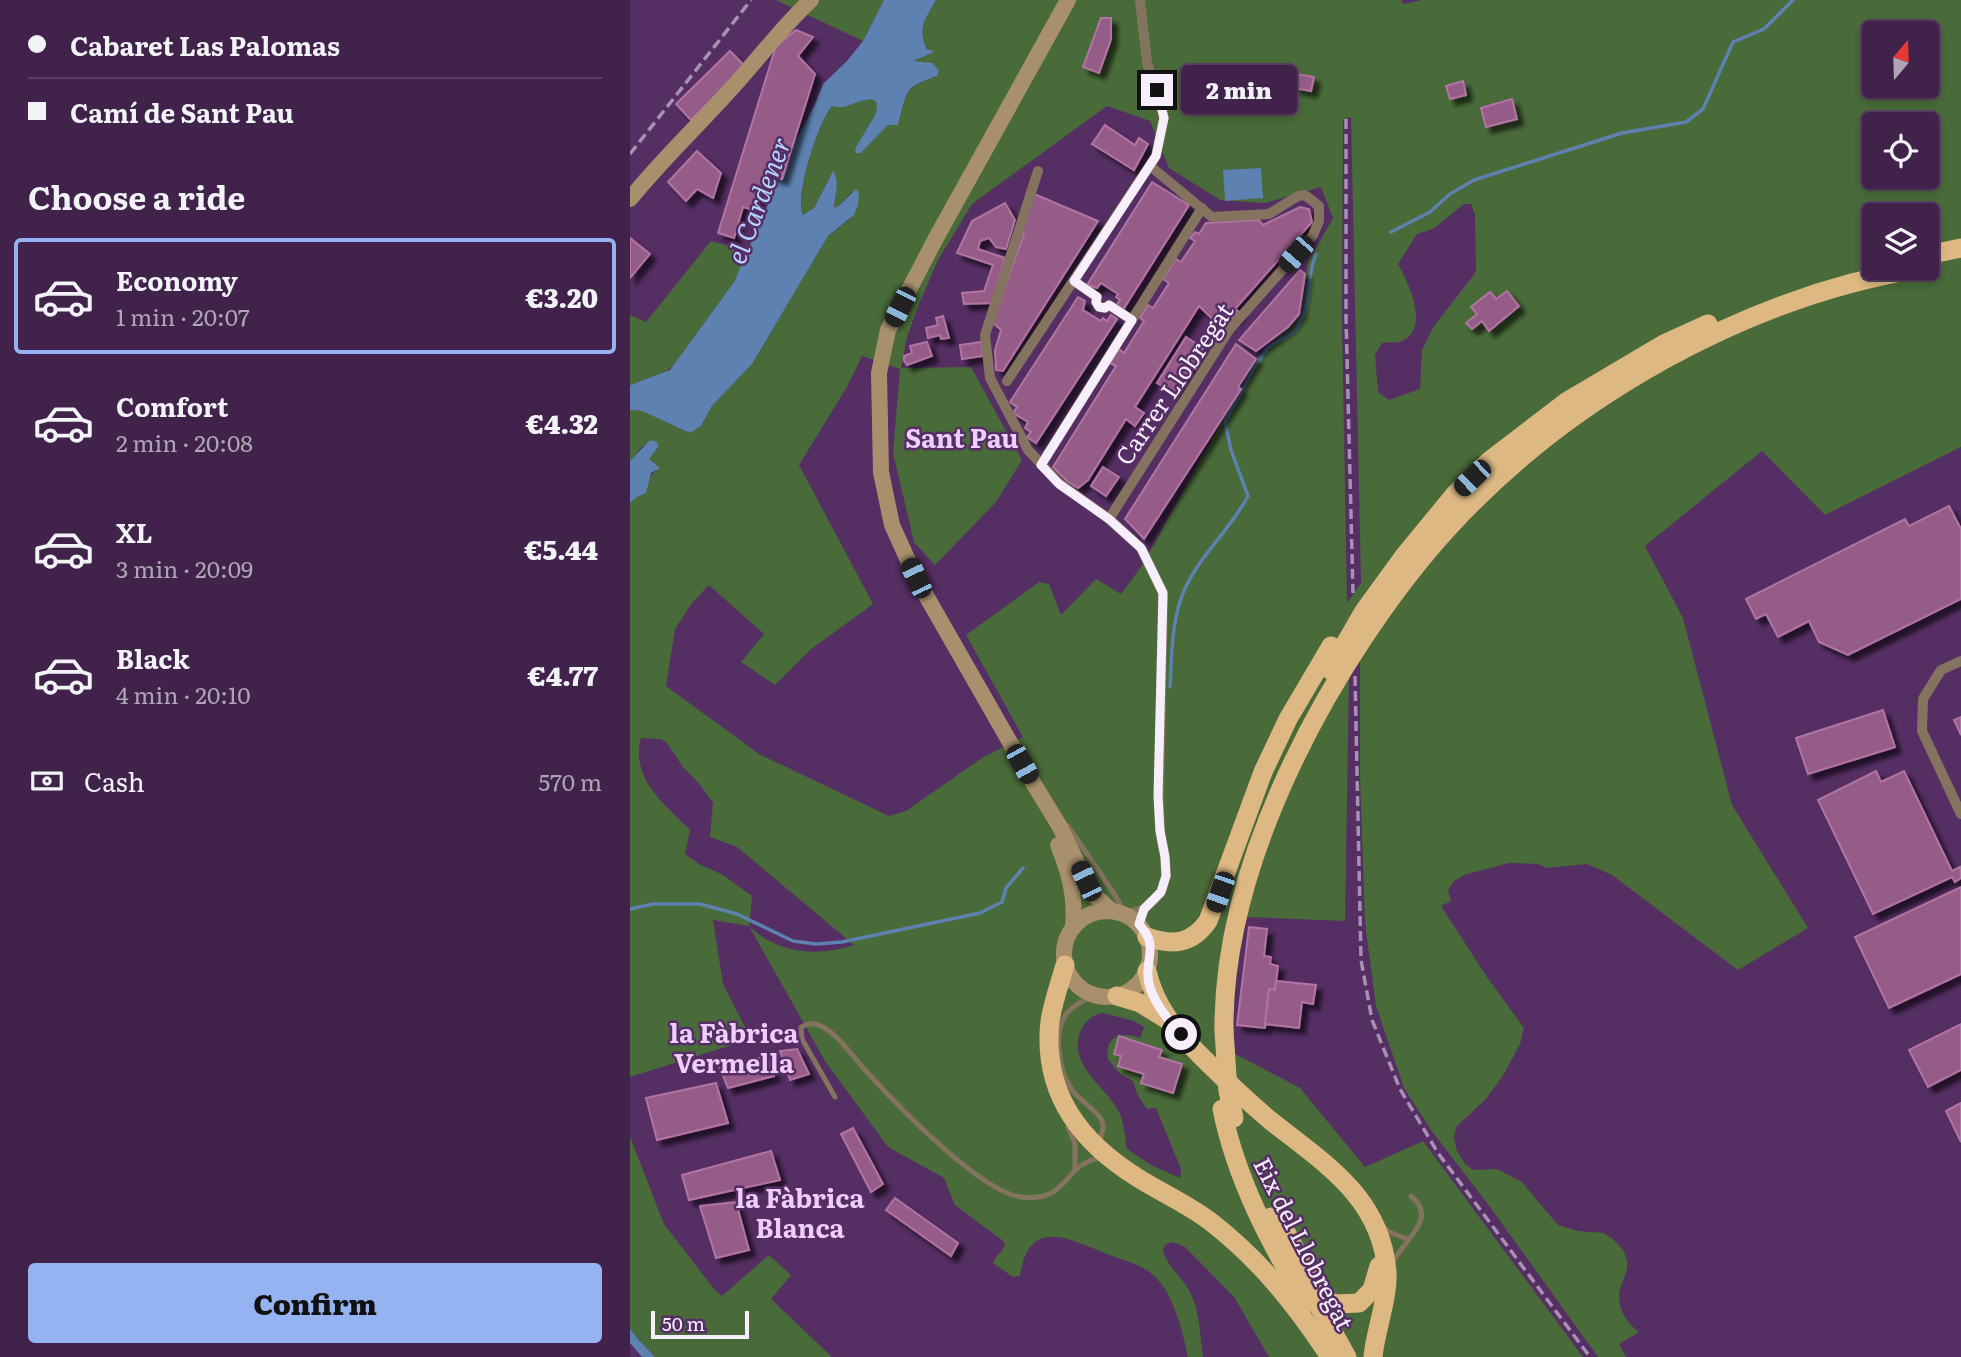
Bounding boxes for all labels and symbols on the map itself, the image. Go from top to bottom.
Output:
north arrow [1862,21,1939,98]
callout: 2 min [1182,66,1297,114]
route end [1141,74,1173,106]
water label: el Cardener [715,131,799,269]
car [1275,231,1318,277]
car [882,284,919,330]
street label: Carrer Llobregat [1106,295,1241,471]
district label: Sant Pau [905,417,1019,456]
car [1450,456,1495,500]
car [898,555,935,601]
car [1003,741,1042,787]
car [1068,858,1105,904]
car [1204,869,1237,915]
district label: la Fàbrica Vermella [670,1012,798,1081]
route start [1165,1018,1197,1050]
street label: Eix del Llobregat [1246,1150,1364,1336]
district label: la Fàbrica Blanca [736,1177,864,1246]
scale bar [651,1308,749,1340]

